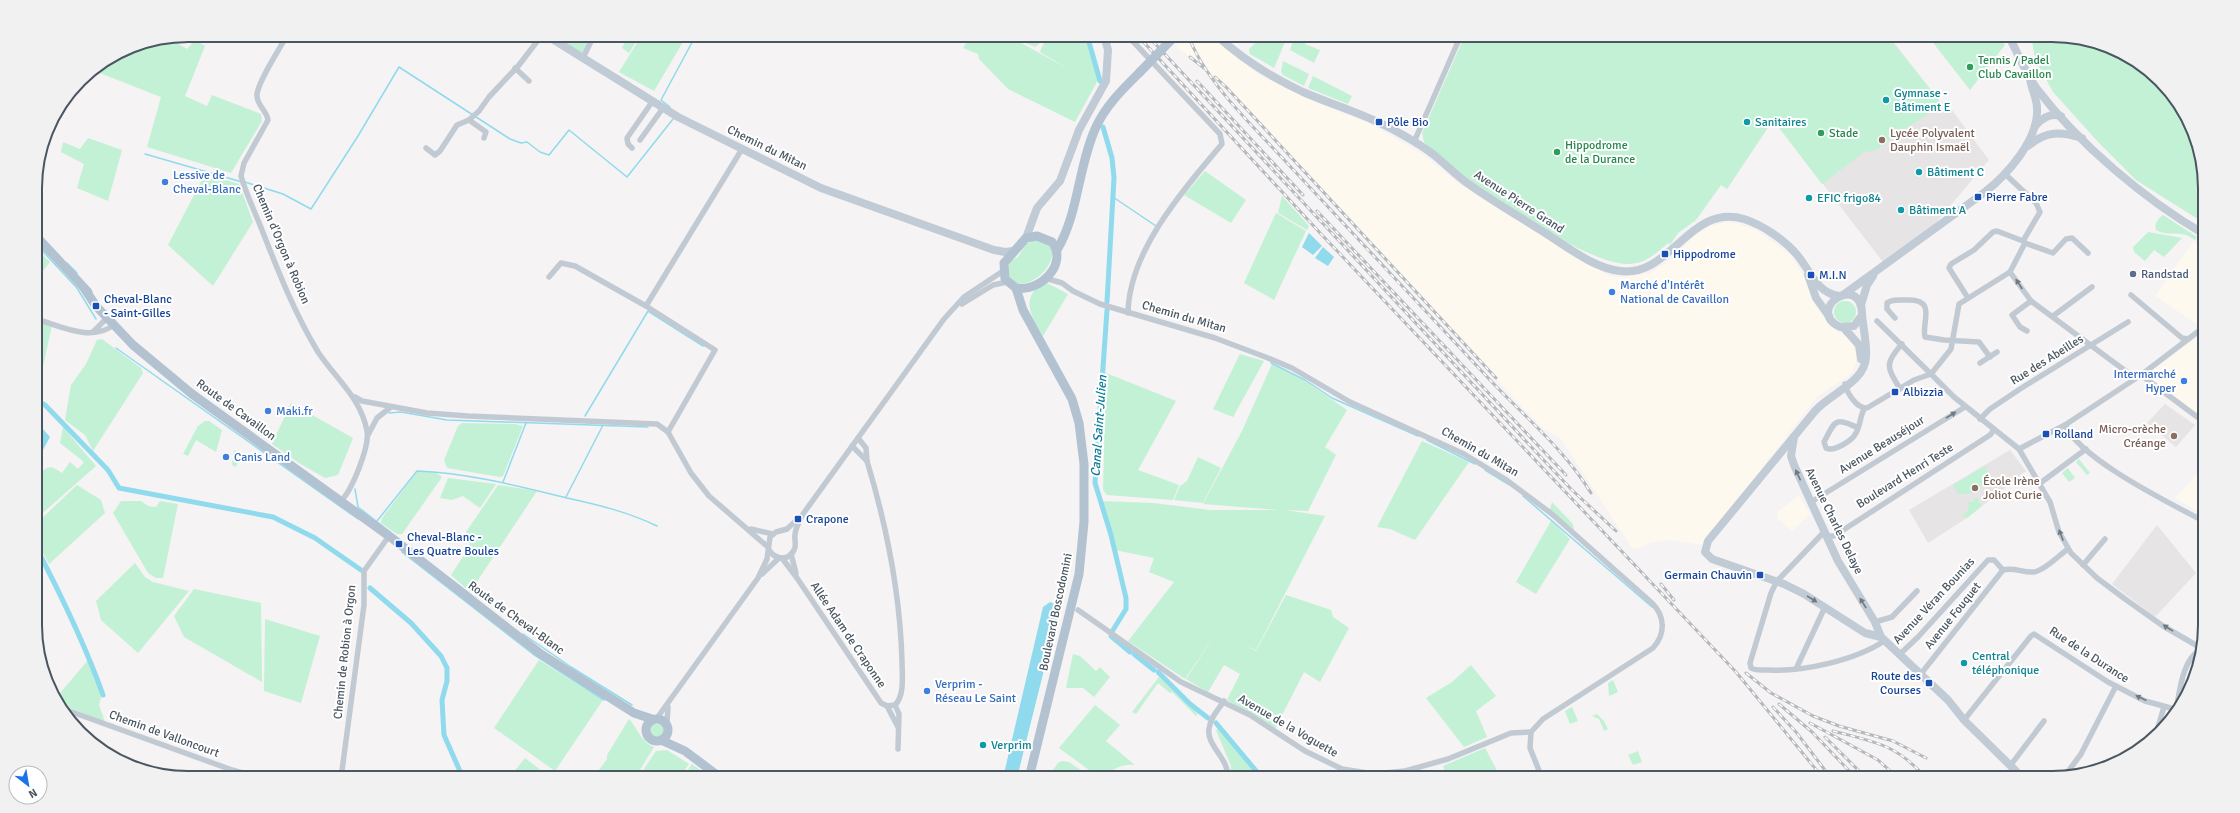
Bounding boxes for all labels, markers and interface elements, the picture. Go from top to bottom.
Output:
place label: Tennis / Padel Club Cavaillon [1978,53,2052,82]
marker: Tennis / Padel Club Cavaillon [1965,62,1975,72]
place label: Gymnase - Bâtiment E [1894,86,1951,115]
marker: Gymnase - Bâtiment E [1881,95,1891,105]
place label: Pôle Bio [1387,115,1429,130]
place label: Sanitaires [1755,115,1807,130]
marker: Pôle Bio [1374,117,1384,127]
marker: Sanitaires [1742,117,1752,127]
street label: Chemin du Mitan [725,122,809,174]
place label: Stade [1829,126,1858,141]
place label: Lycée Polyvalent Dauphin Ismaël [1890,126,1975,155]
marker: Stade [1816,128,1826,138]
marker: Lycée Polyvalent Dauphin Ismaël [1877,135,1887,145]
place label: Hippodrome de la Durance [1565,138,1635,167]
marker: Hippodrome de la Durance [1552,147,1562,157]
place label: Bâtiment C [1927,165,1984,180]
street label: Avenue Pierre Grand [1471,167,1567,237]
marker: Bâtiment C [1914,167,1924,177]
place label: Lessive de Cheval-Blanc [173,168,241,197]
marker: Lessive de Cheval-Blanc [160,177,170,187]
street label: Chemin d'Orgon à Robion [249,182,313,306]
place label: Pierre Fabre [1986,190,2048,205]
place label: EFIC frigo84 [1817,191,1882,206]
marker: Pierre Fabre [1973,192,1983,202]
marker: EFIC frigo84 [1804,193,1814,203]
place label: Bâtiment A [1909,203,1967,218]
marker: Bâtiment A [1896,205,1906,215]
place label: Hippodrome [1673,247,1736,262]
marker: Hippodrome [1660,249,1670,259]
place label: Randstad [2141,267,2189,282]
place label: M.I.N [1819,268,1847,283]
marker: Randstad [2128,269,2138,279]
marker: M.I.N [1806,270,1816,280]
place label: Marché d'Intérêt National de Cavaillon [1620,278,1729,307]
one-way arrow [2015,279,2023,289]
marker: Marché d'Intérêt National de Cavaillon [1607,287,1617,297]
place label: Cheval-Blanc - Saint-Gilles [104,292,172,321]
street label: Chemin du Mitan [1140,298,1228,336]
marker: Cheval-Blanc - Saint-Gilles [91,301,101,311]
street label: Rue des Abeilles [2008,332,2086,388]
place label: Intermarché Hyper [2113,367,2177,396]
water label: Canal Saint-Julien [1087,374,1111,477]
street label: Route de Cavaillon [193,376,279,444]
marker: Intermarché Hyper [2179,376,2189,386]
place label: Albizzia [1903,385,1943,400]
marker: Albizzia [1890,387,1900,397]
place label: Maki.fr [276,404,313,419]
marker: Maki.fr [263,406,273,416]
street label: Avenue Beauséjour [1837,412,1928,477]
one-way arrow [1945,412,1957,419]
place label: Micro-crèche Créange [2099,422,2166,451]
street label: Chemin du Mitan [1439,424,1521,480]
place label: Rolland [2054,427,2093,442]
marker: Rolland [2041,429,2051,439]
marker: Micro-crèche Créange [2169,431,2179,441]
street label: Boulevard Henri Teste [1854,440,1956,512]
place label: Canis Land [234,450,290,465]
marker: Canis Land [221,452,231,462]
street label: Avenue Charles Delaye [1802,465,1866,577]
one-way arrow [1795,469,1801,481]
place label: École Irène Joliot Curie [1983,474,2042,503]
marker: École Irène Joliot Curie [1970,483,1980,493]
place label: Crapone [806,512,849,527]
marker: Crapone [793,514,803,524]
one-way arrow [2057,528,2063,540]
place label: Cheval-Blanc - Les Quatre Boules [407,530,499,559]
marker: Cheval-Blanc - Les Quatre Boules [394,539,404,549]
street label: Boulevard Boscodomini [1036,552,1076,672]
street label: Avenue Véran Bounias [1890,554,1978,648]
place label: Germain Chauvin [1664,568,1752,583]
marker: Germain Chauvin [1755,570,1765,580]
street label: Route de Cheval-Blanc [465,578,567,658]
street label: Allée Adam de Craponne [807,579,889,691]
street label: Avenue Fouquet [1921,579,1985,653]
street label: Chemin de Robion à Orgon [330,584,360,720]
one-way arrow [1806,595,1817,602]
one-way arrow [1860,597,1867,609]
street label: Rue de la Durance [2046,624,2132,686]
one-way arrow [2162,625,2173,632]
place label: Central téléphonique [1972,649,2039,678]
marker: Central téléphonique [1959,658,1969,668]
place label: Route des Courses [1871,669,1921,698]
place label: Verprim - Réseau Le Saint [935,677,1016,706]
marker: Route des Courses [1924,678,1934,688]
marker: Verprim - Réseau Le Saint [922,686,932,696]
street label: Avenue de la Voguette [1235,691,1341,761]
one-way arrow [2135,695,2146,701]
street label: Chemin de Valloncourt [107,707,221,761]
place label: Verprim [991,738,1032,753]
marker: Verprim [978,740,988,750]
north arrow [8,765,48,805]
text: N [26,786,40,801]

